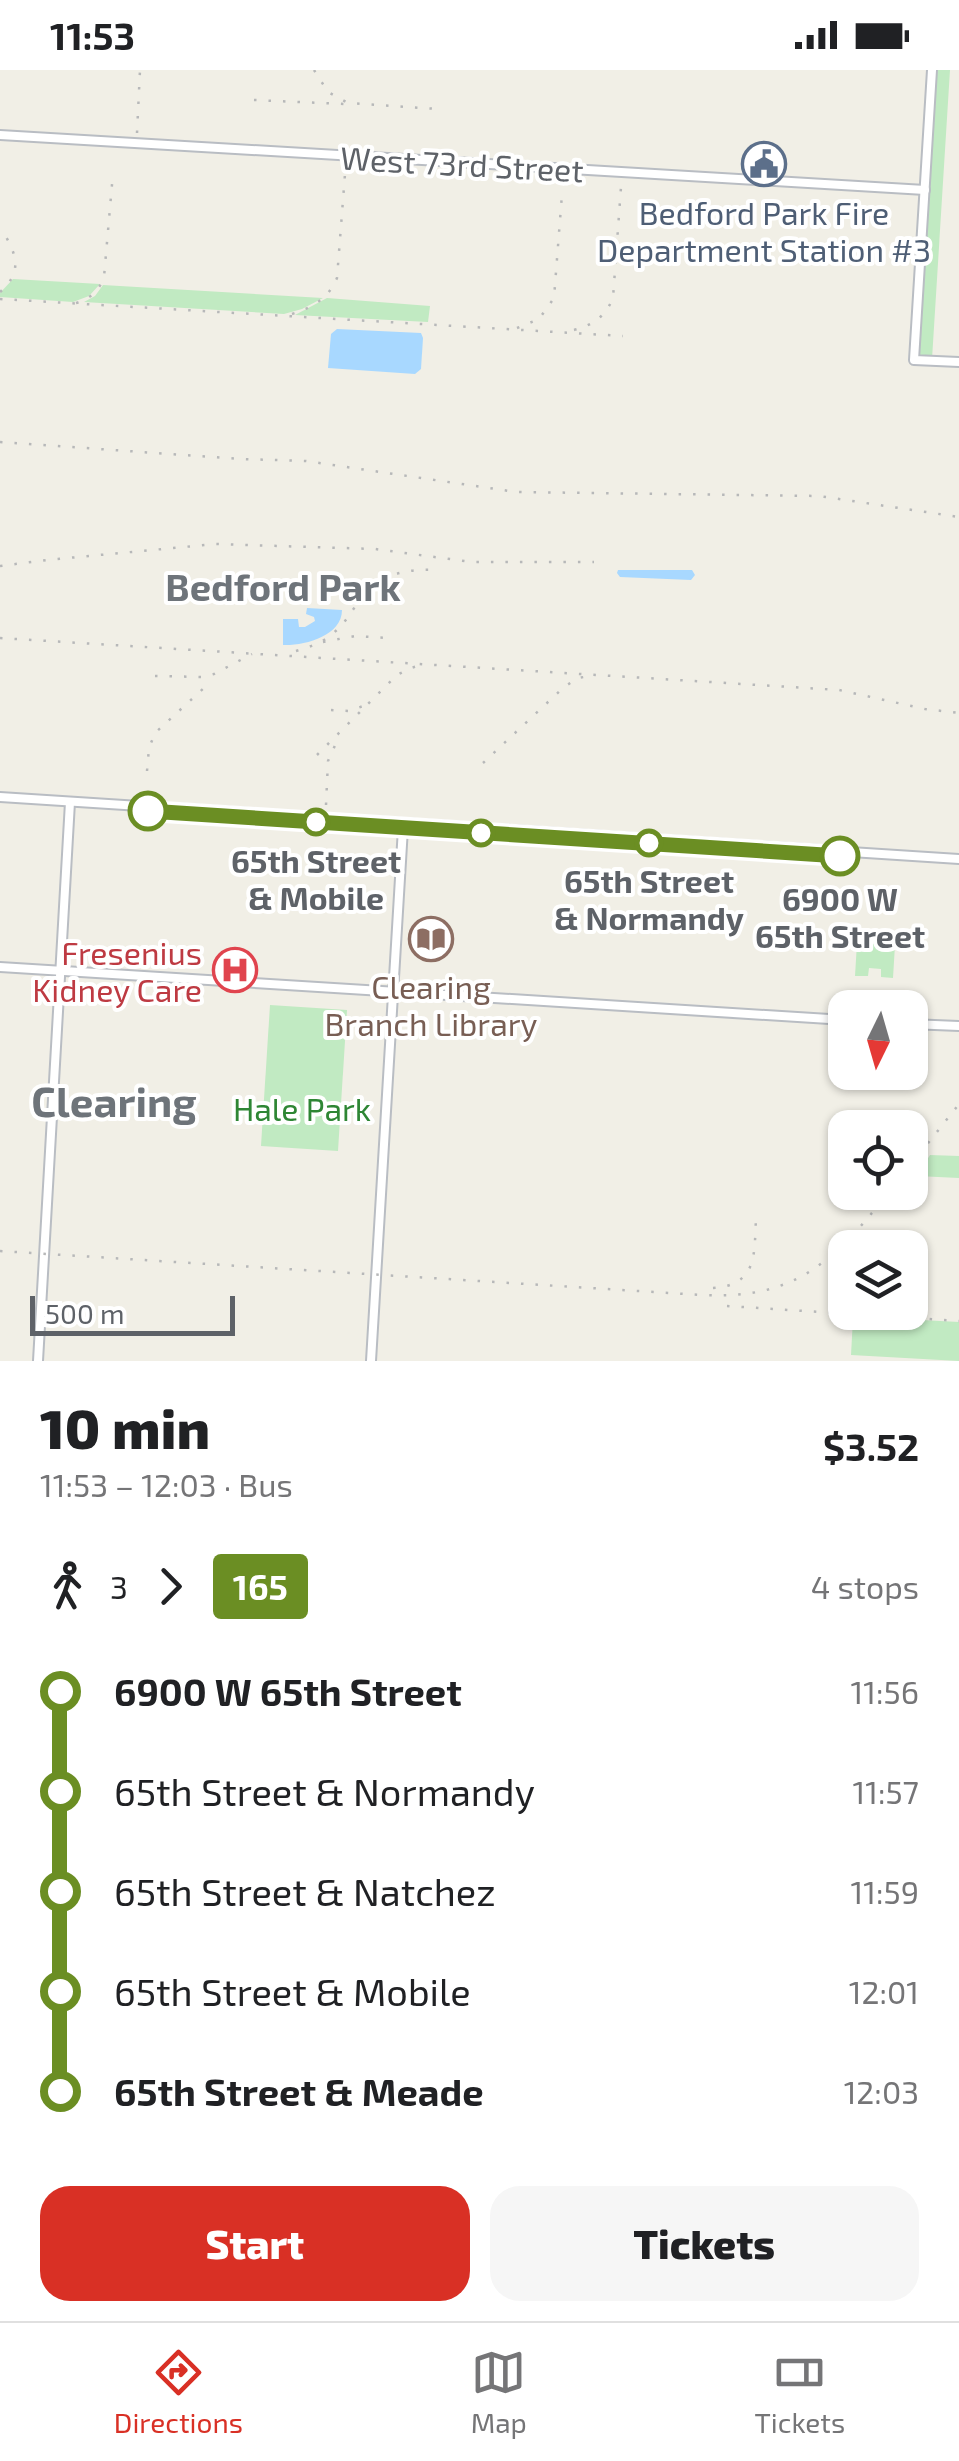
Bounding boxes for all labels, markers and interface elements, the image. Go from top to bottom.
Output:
text: 11:53 [50,12,135,58]
street label: West 73rd Street [339,138,585,188]
public building icon: Bedford Park Fire Department Station #3 [741,141,787,187]
place label: Bedford Park Fire Department Station #3 [597,193,931,268]
district label: Bedford Park [165,563,401,609]
unlabelled marker [129,792,167,830]
marker: 65th Street & Mobile [303,809,329,835]
unlabelled marker [468,820,494,846]
marker: 65th Street & Normandy [636,830,662,856]
marker: 6900 W 65th Street [821,837,859,875]
place label: 65th Street & Mobile [231,841,401,916]
place label: 65th Street & Normandy [554,861,744,937]
place label: 6900 W 65th Street [755,879,925,954]
library icon: Clearing Branch Library [408,916,454,962]
place label: Fresenius Kidney Care [32,933,202,1008]
hospital icon: Fresenius Kidney Care [212,947,258,993]
place label: Clearing Branch Library [325,967,538,1042]
north arrow [828,990,928,1090]
map controls [828,990,928,1330]
district label: Clearing [31,1075,197,1125]
park label: Hale Park [233,1089,371,1127]
button: locate [828,1110,928,1210]
button: layers [828,1230,928,1330]
scale bar [30,1291,235,1336]
text: 500 m [45,1296,125,1330]
text: 10 min [40,1394,210,1460]
text: $3.52 [823,1423,919,1469]
text: 11:53 – 12:03 · Bus [40,1465,293,1503]
icon: walk [40,1559,95,1614]
icon: forward [143,1559,198,1614]
text: 165 [233,1565,288,1607]
text: 3 [110,1567,128,1605]
text: 4 stops [811,1567,919,1605]
text: 6900 W 65th Street [114,1668,462,1714]
text: 11:56 [851,1672,919,1710]
text: 65th Street & Normandy [114,1768,535,1814]
text: 11:57 [852,1772,919,1810]
text: 65th Street & Natchez [114,1868,496,1914]
text: 11:59 [851,1872,919,1910]
text: 65th Street & Mobile [114,1968,471,2014]
text: 12:01 [849,1972,919,2010]
text: 65th Street & Meade [114,2068,484,2114]
text: 12:03 [844,2072,919,2110]
button: Start [40,2186,470,2301]
button: Tickets [490,2186,919,2301]
tab: Directions [114,2345,243,2439]
tab: Map [471,2345,527,2439]
tab: Tickets [754,2345,845,2439]

